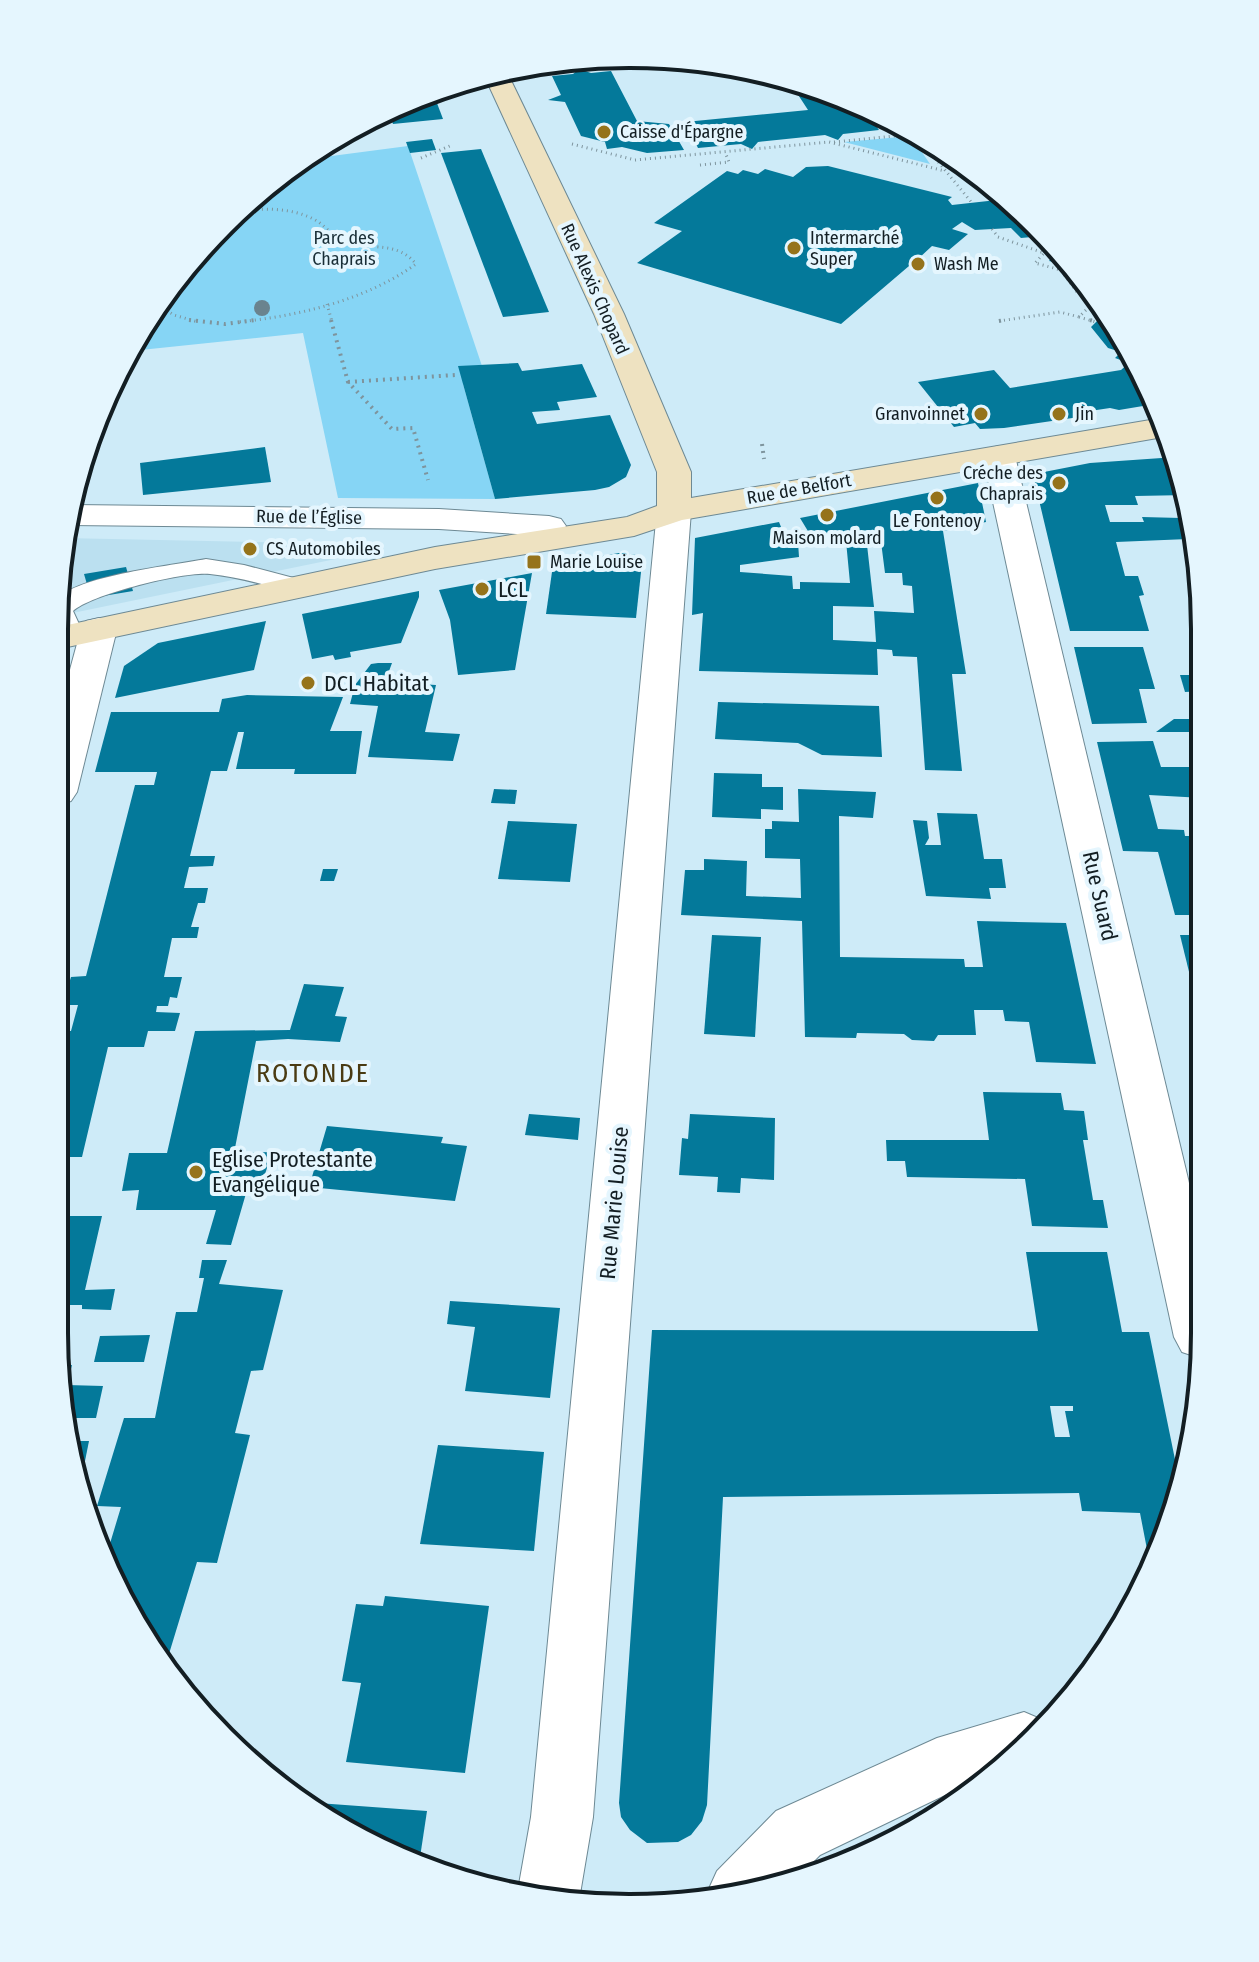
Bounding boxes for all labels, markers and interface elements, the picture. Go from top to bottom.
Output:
place label: Caisse d'Épargne [620,120,743,143]
marker: Caisse d'Épargne [595,123,613,141]
street label: Rue Alexis Chopard [556,220,634,358]
park label: Parc des Chaprais [312,227,376,270]
place label: Intermarché Super [810,227,900,270]
marker: Intermarché Super [785,239,803,257]
place label: Wash Me [934,253,999,275]
marker: Wash Me [909,255,927,273]
place label: Granvoinnet [875,403,965,425]
place label: Jin [1075,403,1094,425]
marker: Granvoinnet [972,405,990,423]
marker: Jin [1050,405,1068,423]
place label: Créche des Chaprais [963,462,1043,505]
street label: Rue de Belfort [745,469,853,509]
marker: Créche des Chaprais [1050,474,1068,492]
marker: Le Fontenoy [928,489,946,507]
street label: Rue de l’Église [256,504,362,529]
marker: Maison molard [818,506,836,524]
place label: Le Fontenoy [893,510,981,532]
place label: Maison molard [772,527,882,549]
place label: CS Automobiles [266,538,381,560]
marker: CS Automobiles [241,540,259,558]
place label: Marie Louise [550,551,643,573]
marker: Marie Louise [525,553,543,571]
place label: LCL [498,576,528,603]
marker: LCL [473,580,491,598]
place label: DCL Habitat [324,670,430,697]
marker: DCL Habitat [299,674,317,692]
street label: Rue Suard [1077,848,1123,944]
district label: ROTONDE [256,1058,370,1089]
street label: Rue Marie Louise [594,1125,634,1281]
place label: Eglise Protestante Evangélique [212,1146,373,1198]
marker: Eglise Protestante Evangélique [187,1163,205,1181]

